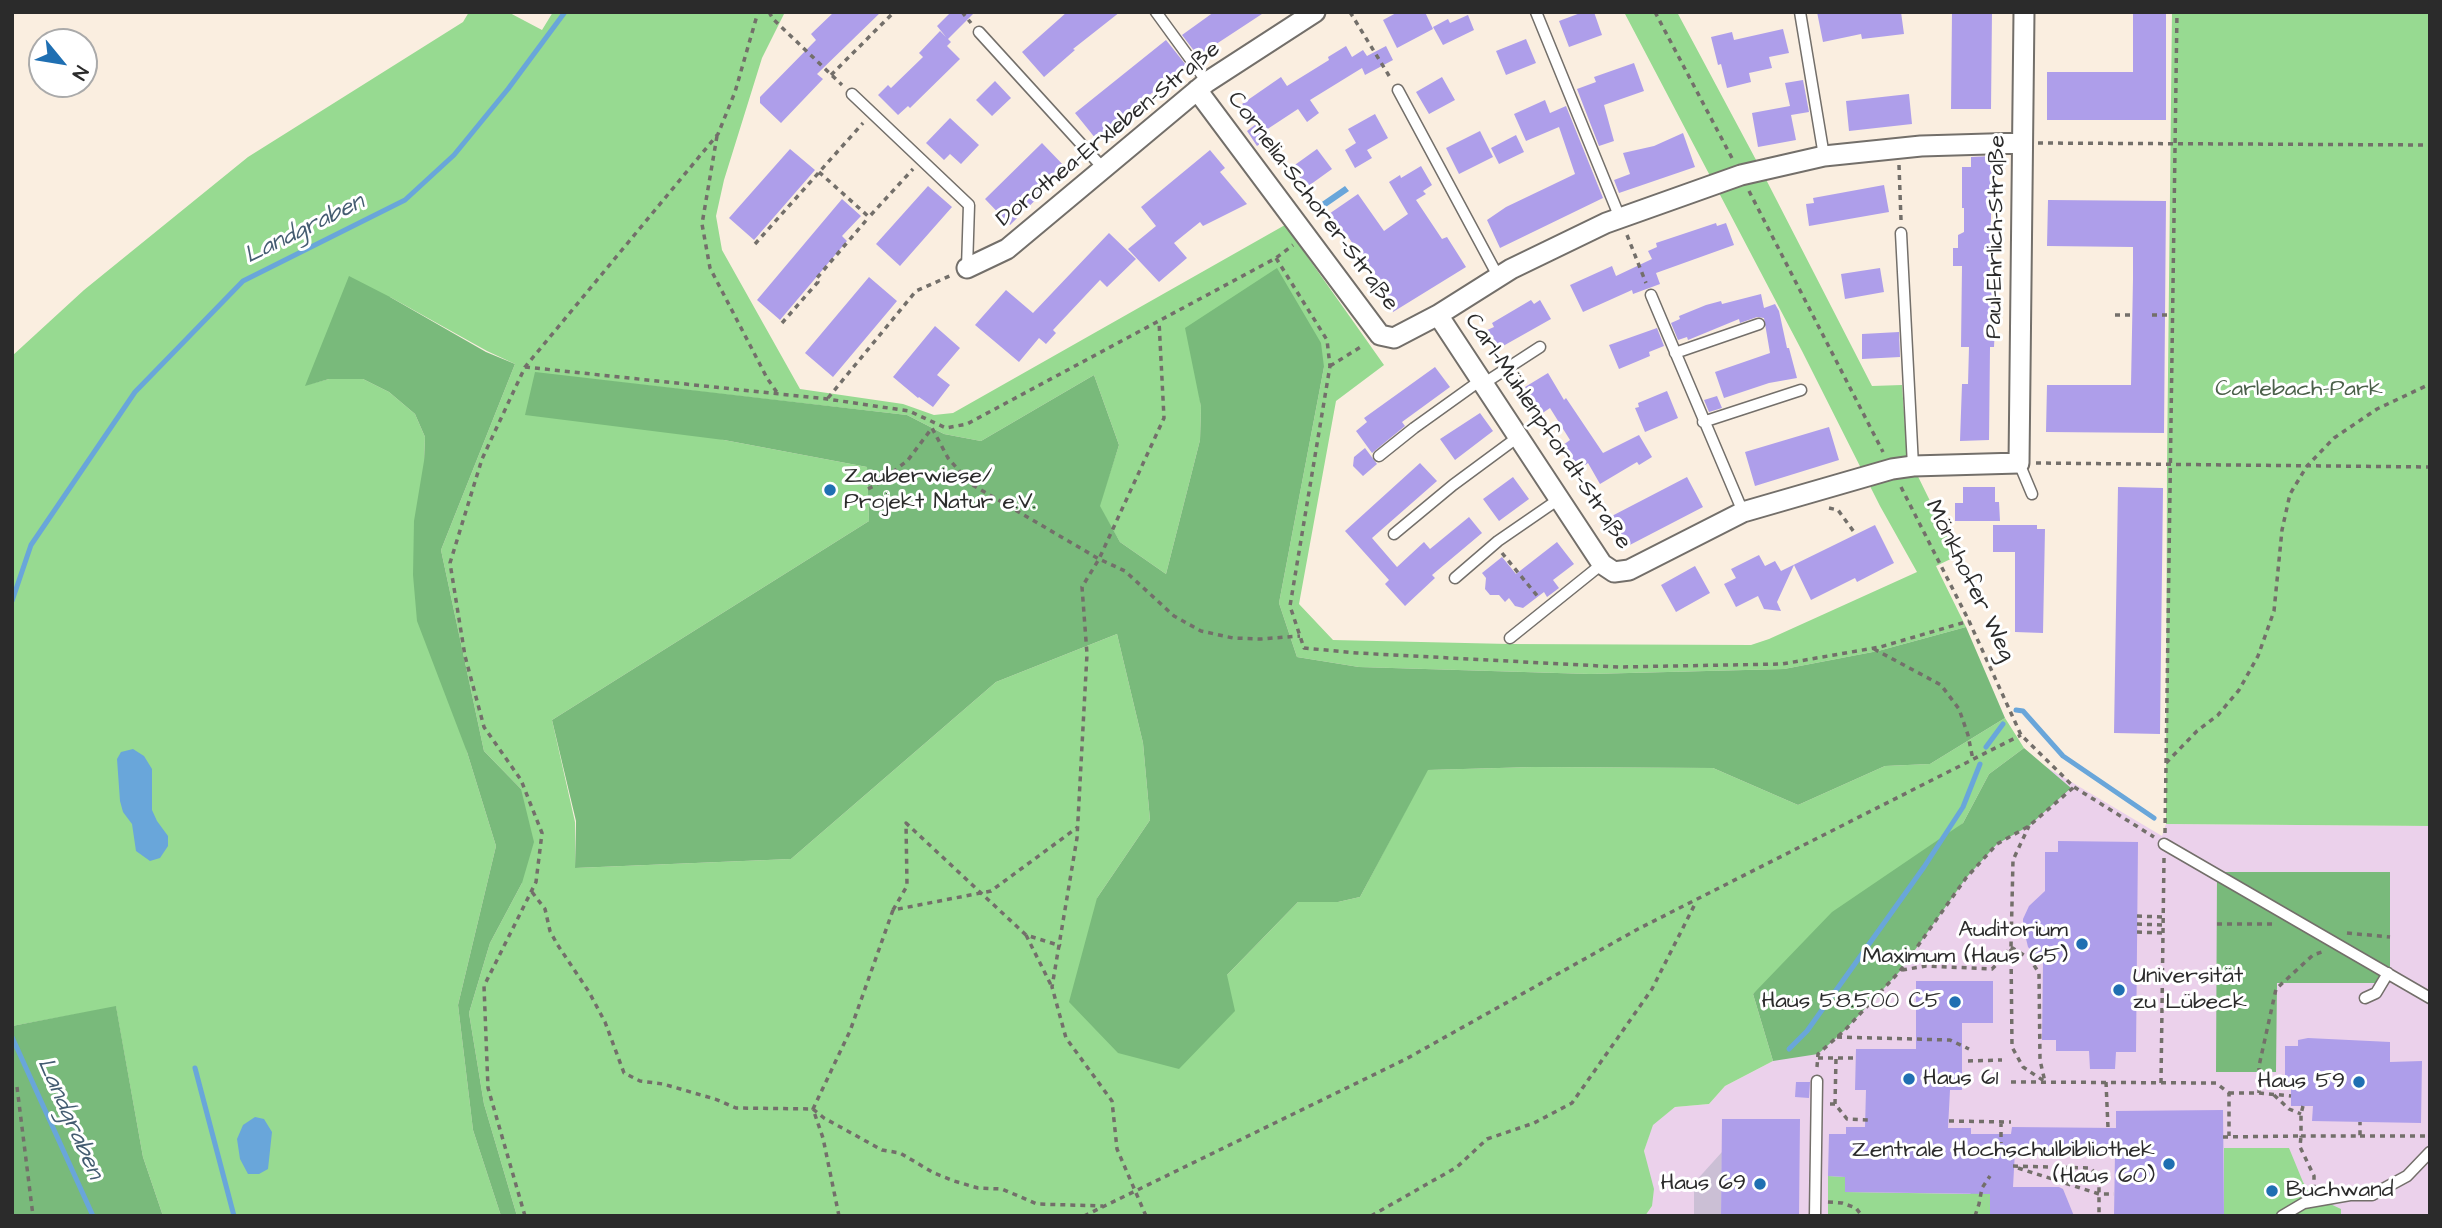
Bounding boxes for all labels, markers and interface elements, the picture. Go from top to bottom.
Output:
north arrow [28,28,98,98]
street label: Dorothea-Erxleben-Straße [992,36,1226,234]
text: N [65,61,95,85]
street label: Cornelia-Schorer-Straße [1220,87,1404,317]
street label: Paul-Ehrlich-Straße [1981,135,2013,339]
water label: Landgraben [241,189,369,271]
street label: Carl-Mühlenpfordt-Straße [1458,309,1636,555]
park label: Carlebach-Park [2215,376,2383,404]
place label: Zauberwiese/ Projekt Natur e.V. [844,463,1036,517]
marker: Zauberwiese/ Projekt Natur e.V. [822,482,838,498]
street label: Mönkhofer Weg [1918,496,2020,666]
place label: Auditorium Maximum (Haus 65) [1863,917,2068,971]
marker: Auditorium Maximum (Haus 65) [2074,936,2090,952]
place label: Universität zu Lübeck [2133,963,2247,1017]
marker: Universität zu Lübeck [2111,982,2127,998]
place label: Haus 58.500 C5 [1761,988,1941,1016]
marker: Haus 58.500 C5 [1947,994,1963,1010]
water label: Landgraben [30,1054,108,1184]
place label: Haus 61 [1923,1065,1998,1093]
place label: Haus 59 [2258,1068,2345,1096]
marker: Haus 61 [1901,1071,1917,1087]
marker: Haus 59 [2351,1074,2367,1090]
place label: Zentrale Hochschulbibliothek (Haus 60) [1852,1137,2155,1191]
marker: Zentrale Hochschulbibliothek (Haus 60) [2161,1156,2177,1172]
place label: Haus 69 [1660,1170,1746,1198]
marker: Haus 69 [1752,1176,1768,1192]
place label: Buchwand [2286,1177,2394,1205]
marker: Buchwand [2264,1183,2280,1199]

